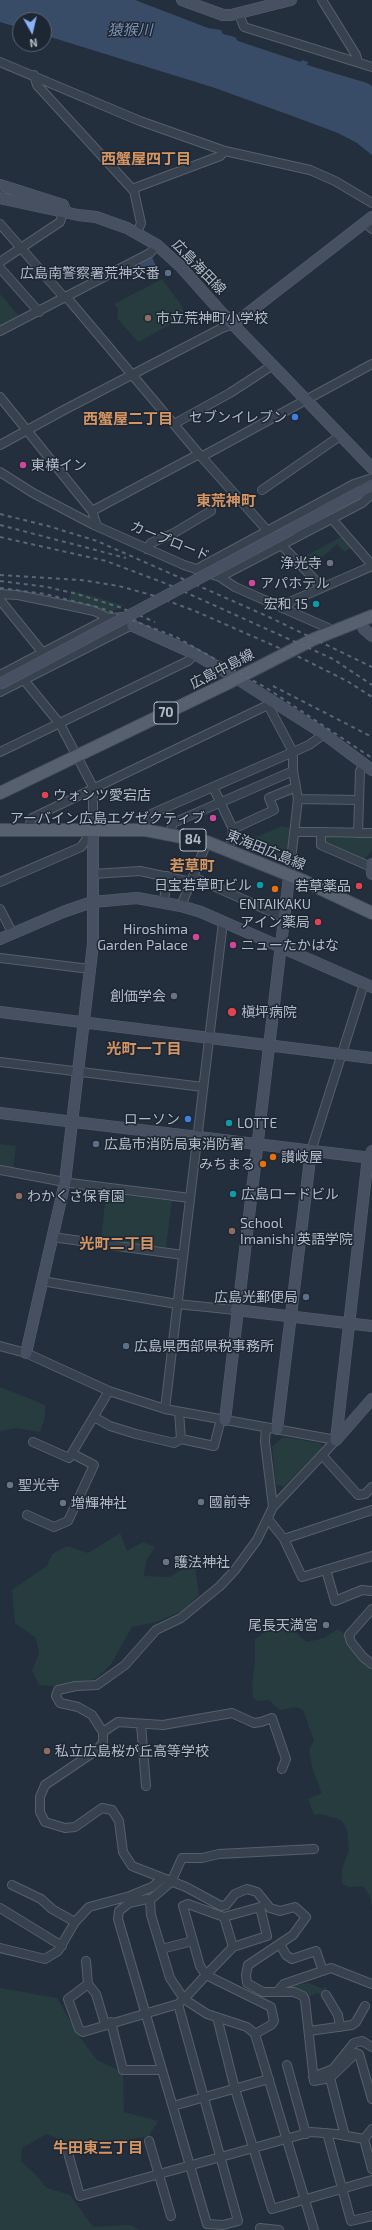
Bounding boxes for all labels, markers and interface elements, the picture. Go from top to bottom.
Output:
north arrow [12,12,52,52]
water label: 猿猴川 [108,21,152,39]
text: N [29,36,38,50]
district label: 西蟹屋四丁目 [101,150,191,168]
street label: 広島海田線 [169,236,229,298]
place label: 広島南警察署荒神交番 [20,265,160,281]
marker: 広島南警察署荒神交番 [163,268,173,278]
place label: 市立荒神町小学校 [156,310,268,326]
marker: 市立荒神町小学校 [143,313,153,323]
place label: セブンイレブン [189,409,287,425]
district label: 西蟹屋二丁目 [83,410,173,428]
marker: セブンイレブン [290,412,300,422]
place label: 東横イン [31,457,87,473]
marker: 東横イン [18,460,28,470]
district label: 東荒神町 [196,492,256,510]
street label: カープロード [128,517,212,565]
place label: 浄光寺 [280,555,322,571]
marker: 浄光寺 [325,558,335,568]
place label: アパホテル [260,575,330,591]
marker: アパホテル [247,578,257,588]
place label: 宏和 15 [264,596,308,612]
marker: 宏和 15 [311,599,321,609]
street label: 広島中島線 [187,646,257,692]
road number: 70 [154,702,178,724]
place label: ウォンツ愛宕店 [53,787,151,803]
marker: ウォンツ愛宕店 [40,790,50,800]
place label: アーバイン広島エグゼクティブ [10,810,205,826]
marker: アーバイン広島エグゼクティブ [208,813,218,823]
street label: 東海田広島線 [224,826,308,874]
road number: 84 [180,829,206,851]
district label: 若草町 [170,857,214,875]
place label: 日宝若草町ビル [154,877,252,893]
place label: 若草薬品 [295,878,351,894]
marker: 日宝若草町ビル [255,880,265,890]
marker: 若草薬品 [354,881,364,891]
marker: ENTAIKAKU [270,884,280,894]
place label: ENTAIKAKU [239,896,311,912]
place label: アイン薬局 [240,914,310,930]
marker: アイン薬局 [313,917,323,927]
place label: Hiroshima Garden Palace [97,921,188,954]
marker: Hiroshima Garden Palace [191,932,201,942]
place label: ニューたかはな [241,937,339,953]
marker: ニューたかはな [228,940,238,950]
place label: 創価学会 [110,988,166,1004]
marker: 創価学会 [169,991,179,1001]
place label: 槇坪病院 [241,1004,297,1020]
marker: 槇坪病院 [226,1006,238,1018]
district label: 光町一丁目 [107,1040,181,1058]
place label: ローソン [124,1111,180,1127]
marker: ローソン [183,1114,193,1124]
place label: LOTTE [237,1115,277,1131]
marker: LOTTE [224,1118,234,1128]
place label: 広島市消防局東消防署 [104,1136,244,1152]
marker: 広島市消防局東消防署 [91,1139,101,1149]
place label: 讃岐屋 [281,1149,323,1165]
marker: 讃岐屋 [268,1152,278,1162]
place label: みちまる [199,1156,255,1172]
marker: みちまる [258,1159,268,1169]
place label: 広島ロードビル [241,1186,339,1202]
place label: わかくさ保育園 [27,1188,125,1204]
marker: 広島ロードビル [228,1189,238,1199]
marker: わかくさ保育園 [14,1191,24,1201]
place label: School Imanishi 英語学院 [240,1215,353,1248]
marker: School Imanishi 英語学院 [227,1226,237,1236]
district label: 光町二丁目 [80,1235,154,1253]
place label: 広島光郵便局 [214,1289,298,1305]
marker: 広島光郵便局 [301,1292,311,1302]
place label: 広島県西部県税事務所 [134,1338,274,1354]
marker: 広島県西部県税事務所 [121,1341,131,1351]
place label: 聖光寺 [18,1477,60,1493]
marker: 聖光寺 [5,1480,15,1490]
place label: 國前寺 [209,1494,251,1510]
place label: 増輝神社 [71,1495,127,1511]
marker: 國前寺 [196,1497,206,1507]
marker: 増輝神社 [58,1498,68,1508]
place label: 護法神社 [174,1554,230,1570]
marker: 護法神社 [161,1557,171,1567]
place label: 尾長天満宮 [248,1617,318,1633]
marker: 尾長天満宮 [321,1620,331,1630]
place label: 私立広島桜が丘高等学校 [55,1743,209,1759]
marker: 私立広島桜が丘高等学校 [42,1746,52,1756]
district label: 牛田東三丁目 [53,2139,143,2157]

